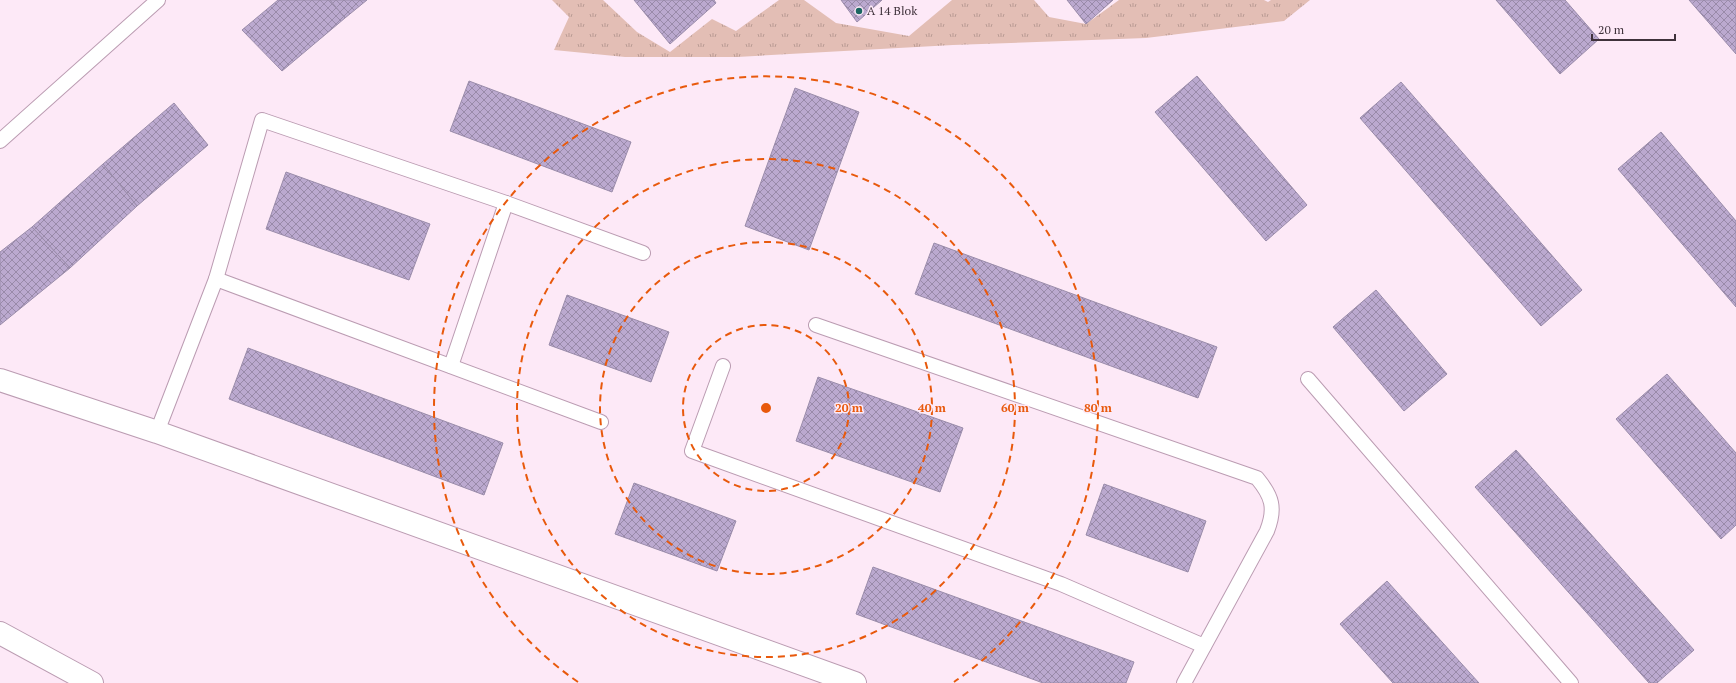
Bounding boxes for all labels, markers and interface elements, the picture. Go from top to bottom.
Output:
place label: A 14 Blok [867,3,918,18]
marker: A 14 Blok [854,6,864,16]
scale bar [1592,16,1675,42]
text: 20 m [1598,22,1625,37]
text: 20 m [835,400,863,415]
text: 40 m [918,400,946,415]
text: 60 m [1001,400,1029,415]
text: 80 m [1084,400,1112,415]
centre of rings [759,401,773,415]

